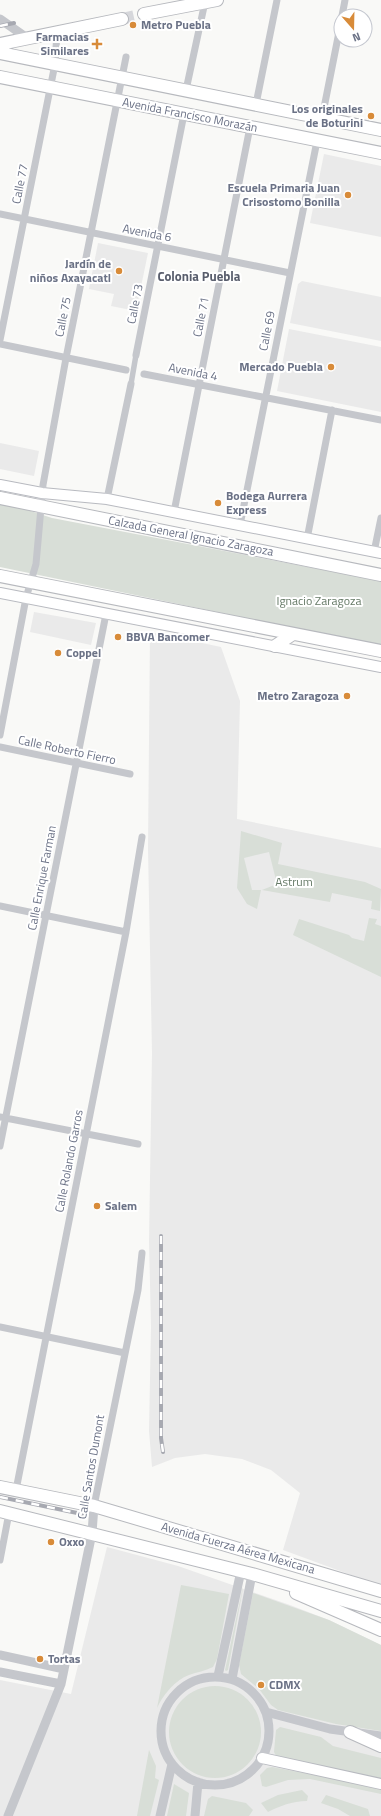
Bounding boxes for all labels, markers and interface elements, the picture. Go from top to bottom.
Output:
north arrow [333,8,373,48]
place label: Metro Puebla [141,15,211,34]
marker: Metro Puebla [128,20,138,30]
place label: Farmacias Similares [36,27,89,60]
text: N [350,29,363,46]
marker: Farmacias Similares [92,39,102,49]
street label: Avenida Francisco Morazán [121,92,259,137]
place label: Los originales de Boturini [291,99,363,132]
marker: Los originales de Boturini [366,111,376,121]
street label: Calle 77 [6,162,33,205]
place label: Escuela Primaria Juan Crisostomo Bonilla [227,178,340,211]
marker: Escuela Primaria Juan Crisostomo Bonilla [343,190,353,200]
street label: Avenida 6 [121,218,173,247]
place label: Jardín de niños Axayacatl [30,254,111,287]
marker: Jardín de niños Axayacatl [114,266,124,276]
district label: Colonia Puebla [157,266,241,286]
street label: Calle 73 [121,282,148,325]
street label: Calle 75 [49,295,76,338]
street label: Calle 71 [187,295,214,338]
street label: Calle 69 [253,309,280,352]
street label: Avenida 4 [167,357,219,386]
place label: Mercado Puebla [239,357,323,376]
marker: Mercado Puebla [326,362,336,372]
place label: Bodega Aurrera Express [226,486,307,519]
marker: Bodega Aurrera Express [213,498,223,508]
street label: Calzada General Ignacio Zaragoza [107,510,275,561]
park label: Ignacio Zaragoza [277,591,361,610]
place label: BBVA Bancomer [126,627,210,646]
marker: BBVA Bancomer [113,632,123,642]
place label: Coppel [66,643,101,662]
marker: Coppel [53,648,63,658]
place label: Metro Zaragoza [257,686,339,705]
marker: Metro Zaragoza [342,691,352,701]
street label: Calle Roberto Fierro [16,730,118,769]
street label: Calle Enrique Farman [22,824,61,932]
park label: Astrum [275,872,313,891]
street label: Calle Rolando Garros [49,1107,88,1214]
place label: Salem [105,1196,137,1215]
marker: Salem [92,1201,102,1211]
street label: Calle Santos Dumont [72,1413,109,1521]
street label: Avenida Fuerza Aérea Mexicana [159,1516,317,1579]
place label: Oxxo [59,1532,84,1551]
marker: Oxxo [46,1537,56,1547]
place label: Tortas [48,1649,81,1668]
marker: Tortas [35,1654,45,1664]
place label: CDMX [269,1675,300,1694]
marker: CDMX [256,1680,266,1690]

